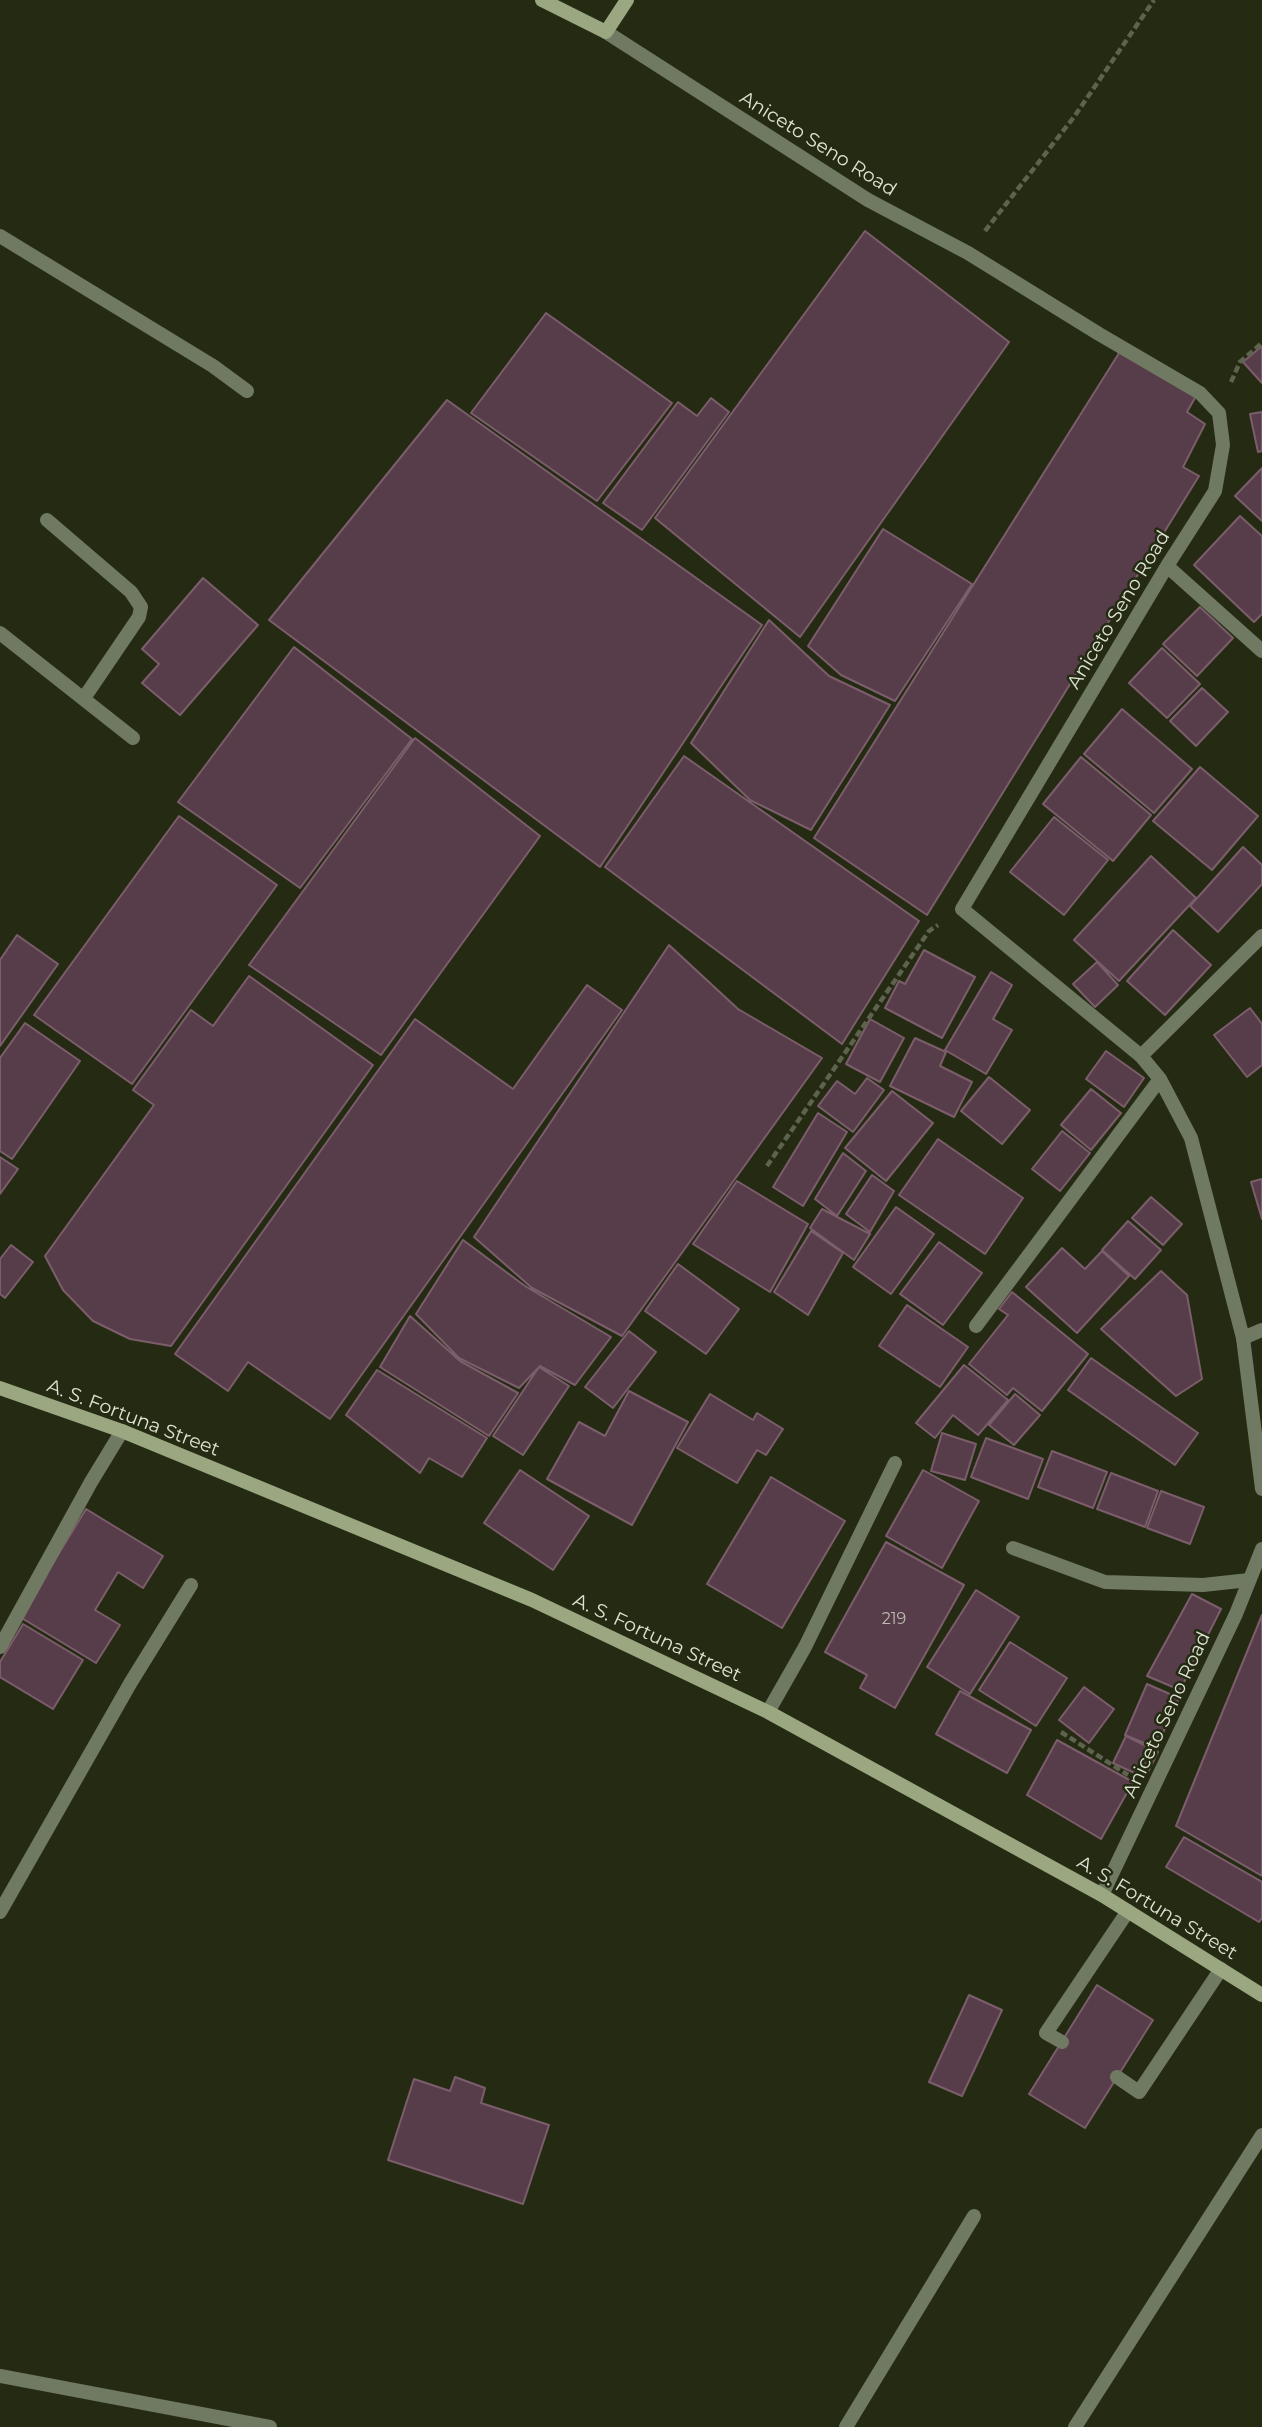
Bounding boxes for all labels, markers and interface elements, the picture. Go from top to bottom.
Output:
street label: Aniceto Seno Road [735,87,901,201]
street label: Aniceto Seno Road [1063,527,1175,693]
street label: A. S. Fortuna Street [44,1375,222,1461]
street label: A. S. Fortuna Street [569,1589,745,1687]
house number: 219 [882,1609,906,1629]
street label: Aniceto Seno Road [1119,1628,1215,1802]
street label: A. S. Fortuna Street [1073,1851,1241,1965]

